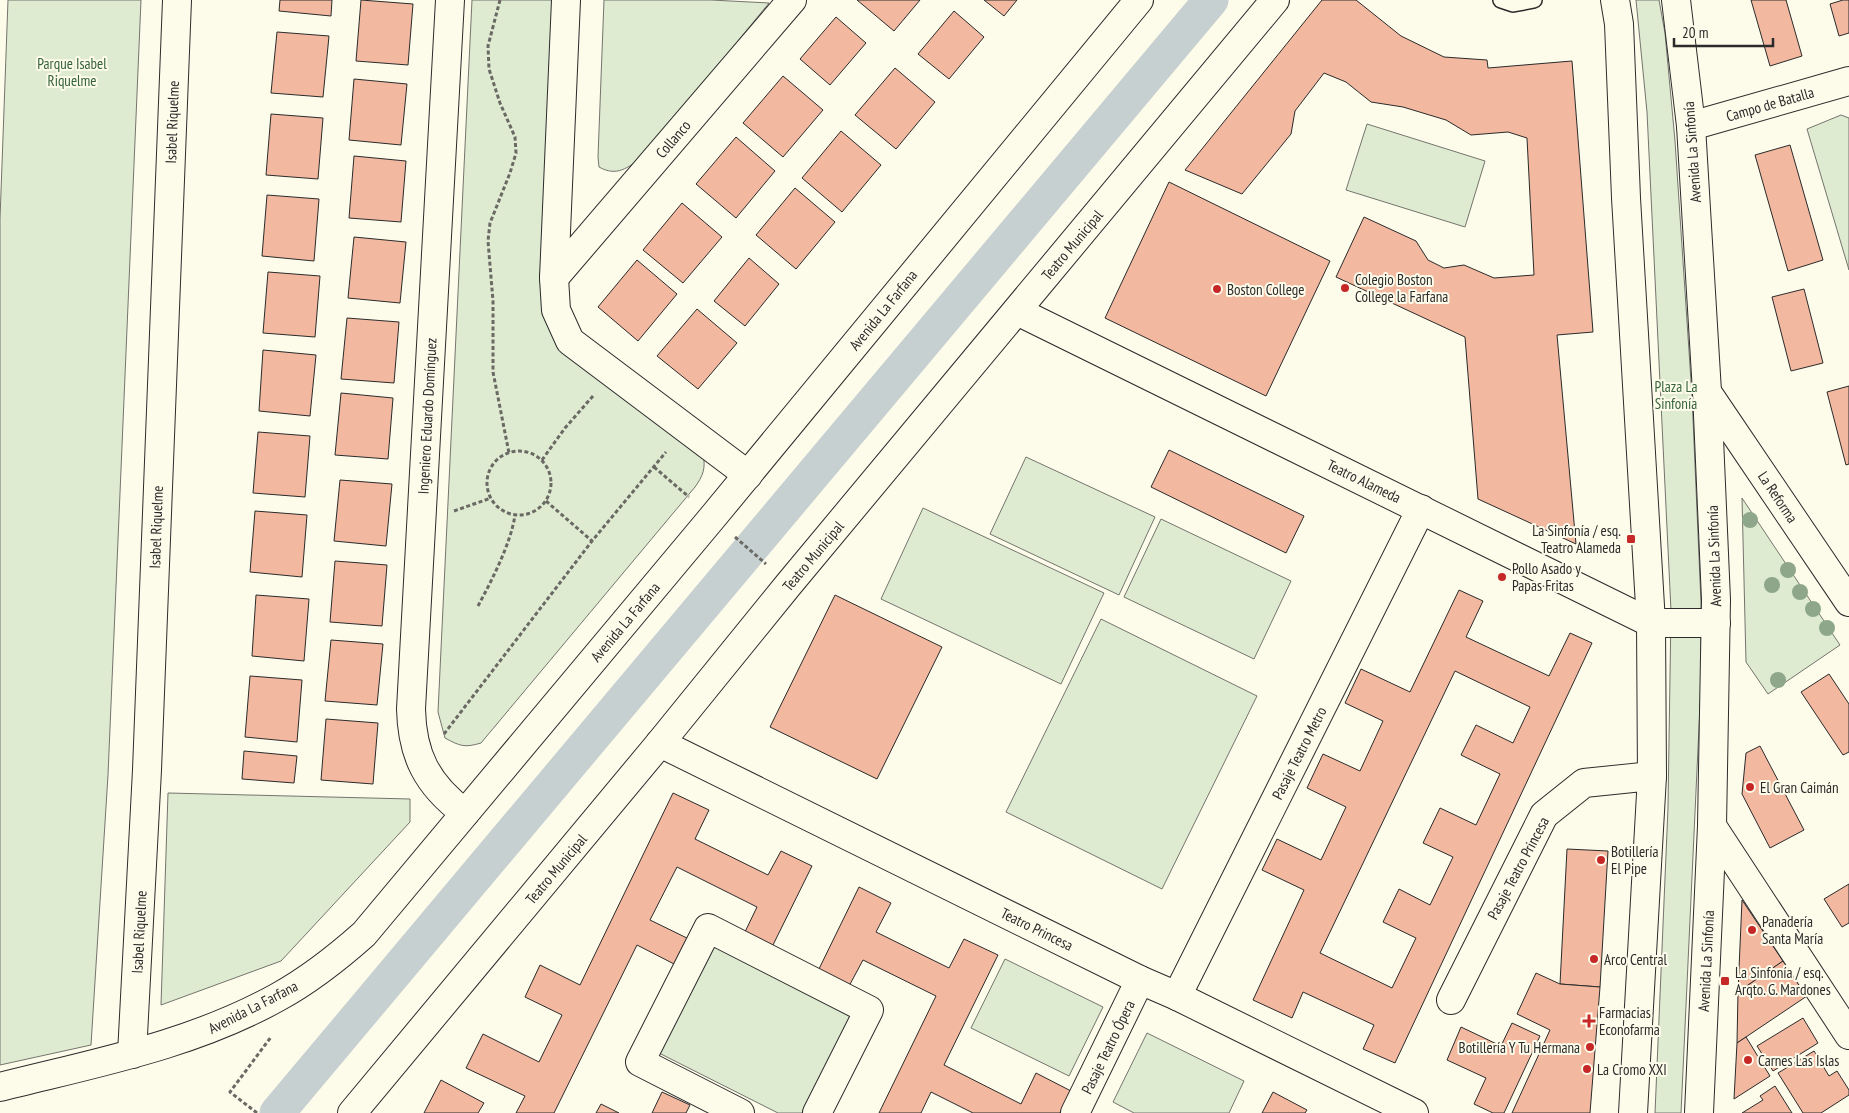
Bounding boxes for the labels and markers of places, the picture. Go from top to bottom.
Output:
place label: Colegio Boston College la Farfana [1355,270,1448,306]
place label: Boston College [1227,280,1305,299]
marker: Colegio Boston College la Farfana [1339,282,1351,294]
marker: Boston College [1211,283,1223,295]
place label: La Sinfonía / esq. Teatro Alameda [1532,521,1621,557]
marker: La Sinfonía / esq. Teatro Alameda [1625,533,1637,545]
place label: Pollo Asado y Papas Fritas [1512,559,1581,595]
marker: Pollo Asado y Papas Fritas [1496,571,1508,583]
place label: El Gran Caimán [1760,778,1839,797]
marker: El Gran Caimán [1744,781,1756,793]
place label: Botillería El Pipe [1611,842,1658,878]
marker: Botillería El Pipe [1595,854,1607,866]
place label: Panadería Santa María [1762,912,1823,948]
marker: Panadería Santa María [1746,924,1758,936]
place label: Arco Central [1604,950,1667,969]
marker: Arco Central [1588,953,1600,965]
place label: La Sinfonía / esq. Arqto. G. Mardones [1735,963,1831,999]
marker: La Sinfonía / esq. Arqto. G. Mardones [1719,975,1731,987]
place label: Farmacias Econofarma [1599,1003,1660,1039]
marker: Farmacias Econofarma [1583,1015,1595,1027]
place label: Botillería Y Tu Hermana [1459,1038,1580,1057]
marker: Botillería Y Tu Hermana [1584,1041,1596,1053]
place label: Carnes Las Islas [1758,1051,1839,1070]
marker: Carnes Las Islas [1742,1054,1754,1066]
place label: La Cromo XXI [1597,1060,1667,1079]
marker: La Cromo XXI [1581,1063,1593,1075]

